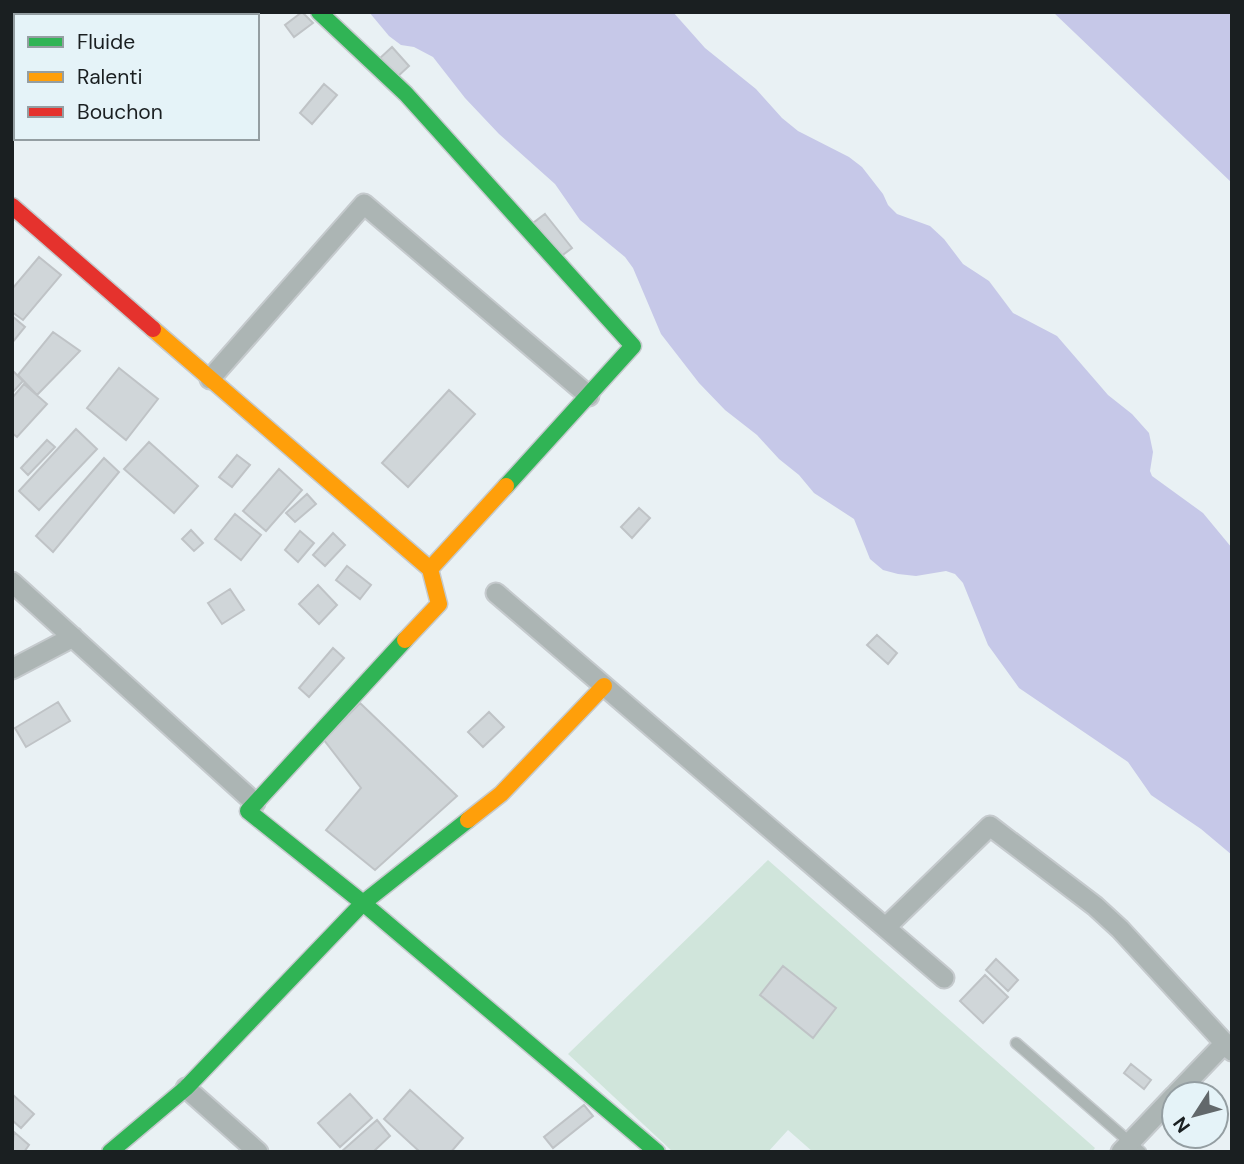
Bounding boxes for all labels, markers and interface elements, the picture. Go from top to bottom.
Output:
legend [14,14,259,140]
text: Fluide [77,28,135,56]
text: Ralenti [77,63,143,91]
text: Bouchon [77,98,163,126]
north arrow [1160,1080,1230,1150]
text: N [1167,1112,1196,1138]

